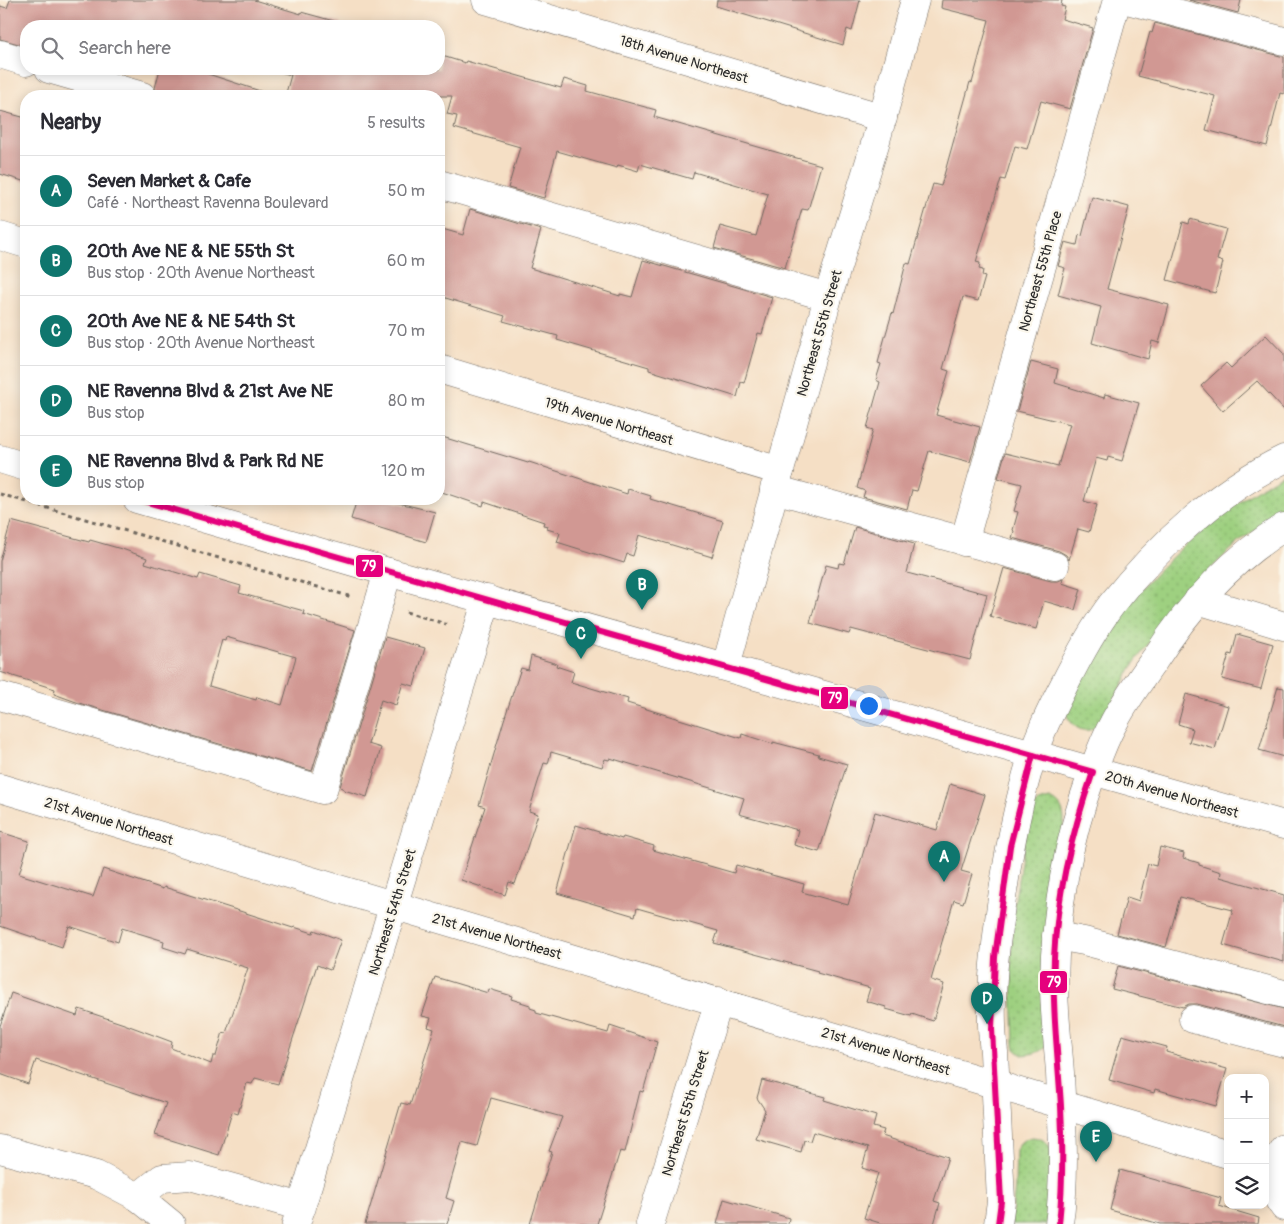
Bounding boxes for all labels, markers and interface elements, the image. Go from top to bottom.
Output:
search box [20,20,445,75]
street label: 18th Avenue Northeast [618,32,750,87]
icon: search [38,34,66,62]
text: Search here [78,36,171,60]
text: Nearby [40,109,101,136]
text: 5 results [367,113,425,133]
text: Seven Market & Cafe [87,169,251,193]
text: A [51,181,61,201]
text: 50 m [388,181,425,201]
text: Café · Northeast Ravenna Boulevard [87,193,329,213]
street label: Northeast 55th Place [1015,209,1066,333]
text: 20th Ave NE & NE 55th St [87,239,294,263]
text: B [51,251,61,271]
text: 60 m [387,251,425,271]
text: Bus stop · 20th Avenue Northeast [87,263,315,283]
street label: Northeast 55th Street [793,268,846,398]
text: 20th Ave NE & NE 54th St [87,309,295,333]
text: C [51,321,61,341]
text: 70 m [388,321,425,341]
text: Bus stop · 20th Avenue Northeast [87,333,315,353]
text: NE Ravenna Blvd & 21st Ave NE [87,379,333,403]
text: D [51,391,61,411]
text: 80 m [388,391,425,411]
street label: 19th Avenue Northeast [543,394,676,449]
text: Bus stop [87,403,145,423]
text: NE Ravenna Blvd & Park Rd NE [87,449,324,473]
text: E [52,461,60,481]
text: 120 m [381,461,425,481]
text: Bus stop [87,473,145,493]
line badge: 79 [355,554,384,578]
text: 79 [362,558,376,575]
pin: B [626,569,658,610]
pin: C [565,618,597,659]
line badge: 79 [820,686,849,710]
text: 79 [828,690,842,707]
your location [856,693,882,719]
street label: 20th Avenue Northeast [1103,767,1241,822]
street label: 21st Avenue Northeast [42,794,176,849]
pin: A [928,841,960,882]
street label: Northeast 54th Street [365,846,420,977]
street label: 21st Avenue Northeast [430,910,564,963]
line badge: 79 [1039,970,1068,994]
text: 79 [1047,974,1061,991]
pin: D [971,983,1003,1024]
street label: 21st Avenue Northeast [819,1024,953,1079]
street label: Northeast 55th Street [658,1048,713,1178]
map controls [1224,1074,1269,1209]
button: + [1224,1074,1269,1119]
button: − [1224,1119,1269,1164]
pin: E [1080,1121,1112,1162]
button: layers [1224,1164,1269,1209]

